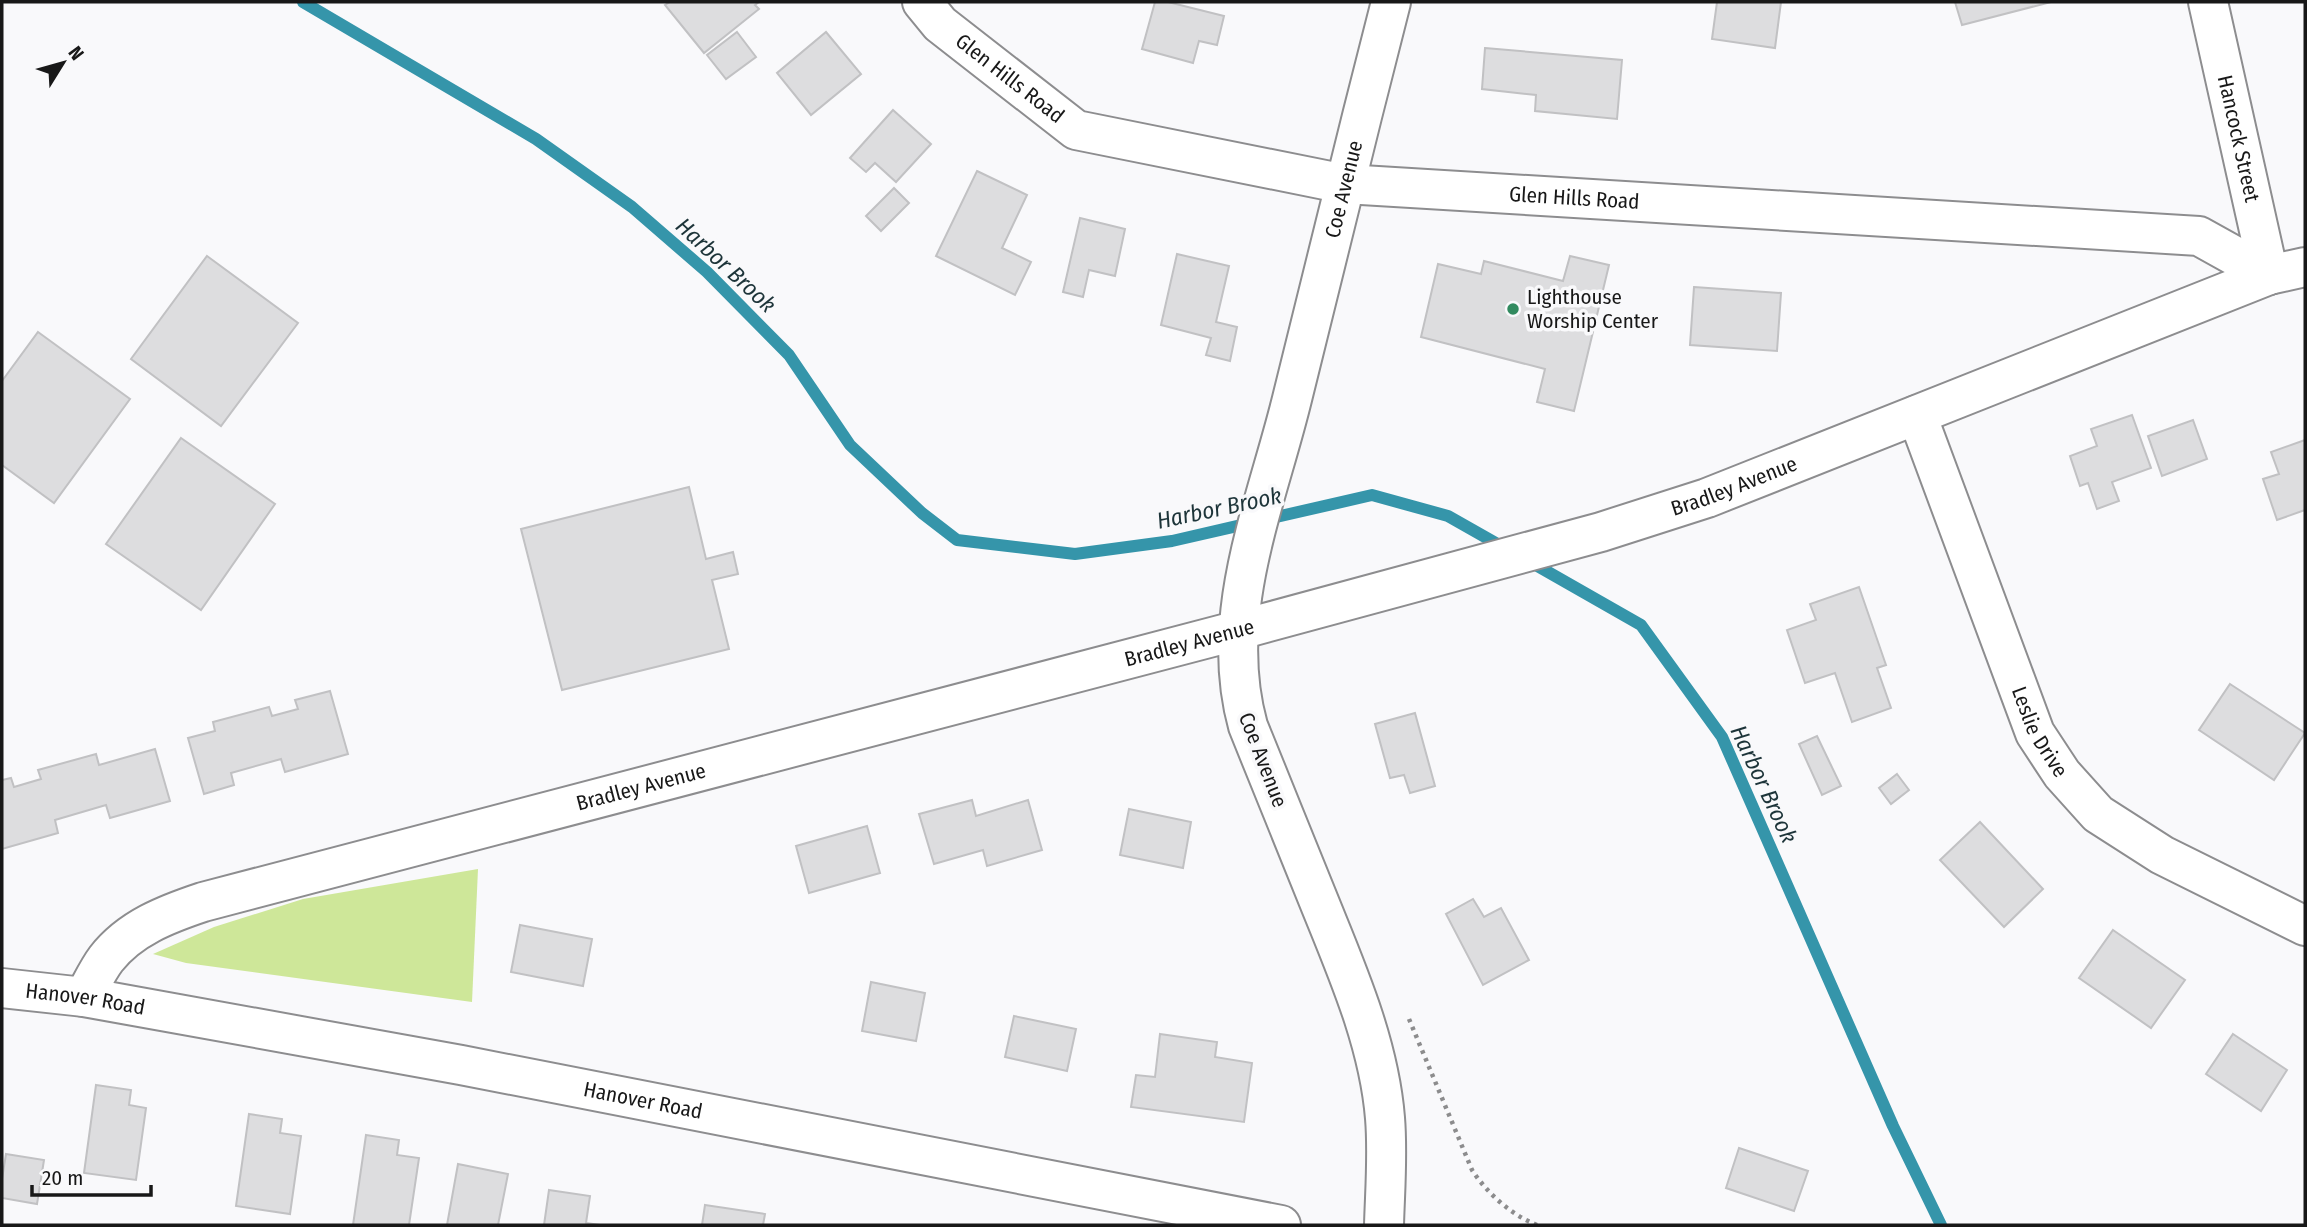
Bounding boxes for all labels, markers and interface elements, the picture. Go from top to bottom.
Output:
north arrow [28,28,98,98]
street label: Glen Hills Road [950,28,1069,129]
text: N [64,42,89,65]
street label: Hancock Street [2212,73,2265,205]
street label: Coe Avenue [1319,138,1368,241]
street label: Glen Hills Road [1508,181,1640,215]
water label: Harbor Brook [670,212,782,318]
place label: Lighthouse Worship Center [1527,284,1659,334]
marker: Lighthouse Worship Center [1505,301,1521,317]
street label: Bradley Avenue [1668,451,1801,522]
water label: Harbor Brook [1154,481,1284,535]
street label: Bradley Avenue [1122,613,1257,672]
street label: Leslie Drive [2006,683,2073,782]
street label: Coe Avenue [1233,709,1293,811]
water label: Harbor Brook [1725,721,1803,847]
street label: Bradley Avenue [573,758,709,816]
street label: Hanover Road [24,978,147,1021]
street label: Hanover Road [581,1076,705,1125]
scale bar [32,1154,150,1198]
text: 20 m [42,1165,83,1191]

